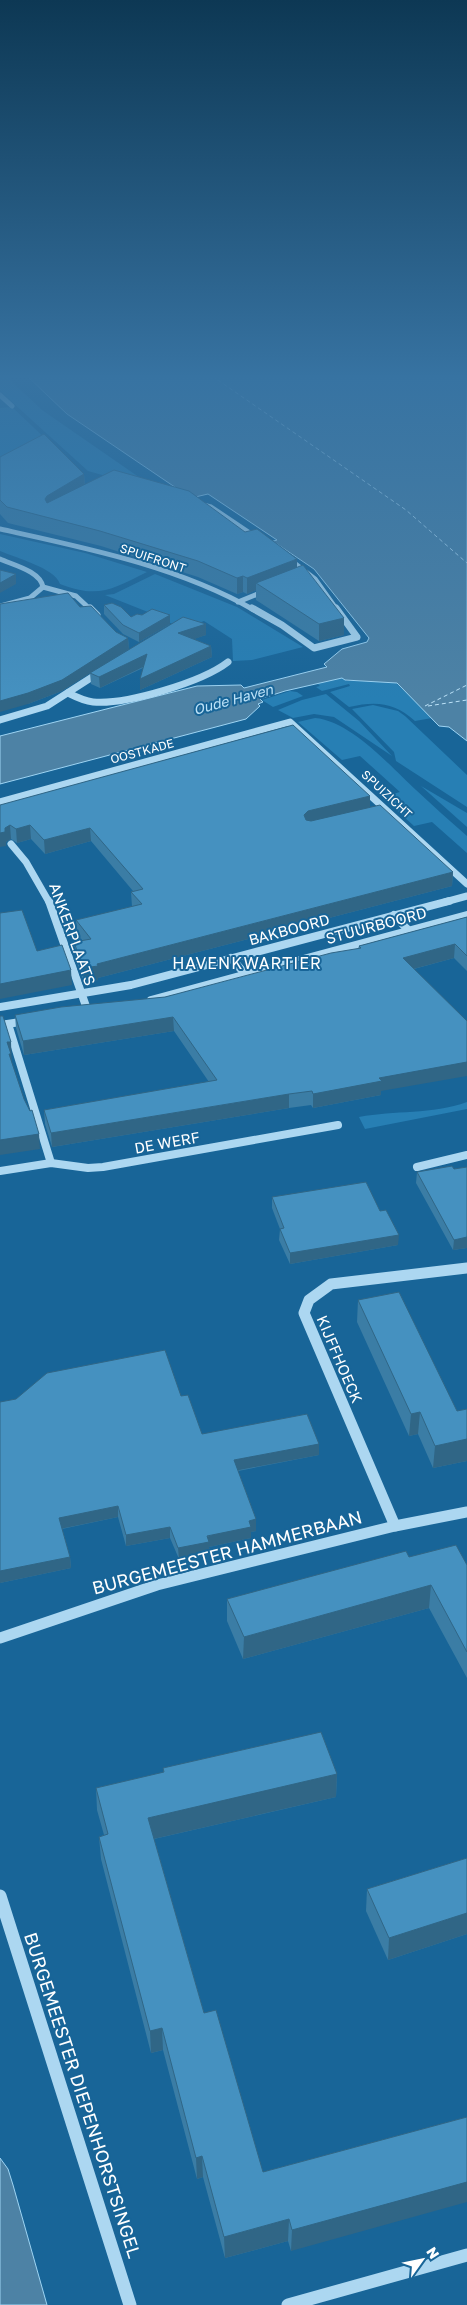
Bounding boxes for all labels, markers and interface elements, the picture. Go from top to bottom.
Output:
street label: SPUIFRONT [118,540,189,576]
water label: Oude Haven [191,680,276,718]
street label: OOSTKADE [109,735,175,767]
street label: SPUIZICHT [359,767,416,822]
street label: ANKERPLAATS [46,880,100,988]
street label: STUURBOORD [324,903,428,947]
street label: BAKBOORD [247,910,331,948]
district label: HAVENKWARTIER [172,953,322,973]
street label: DE WERF [133,1127,201,1157]
street label: KIJFFHOECK [313,1313,367,1405]
street label: BURGEMEESTER HAMMERBAAN [90,1505,364,1599]
street label: BURGEMEESTER DIEPENHORSTSINGEL [20,1930,146,2260]
north arrow [397,2235,447,2285]
text: N [423,2244,443,2262]

